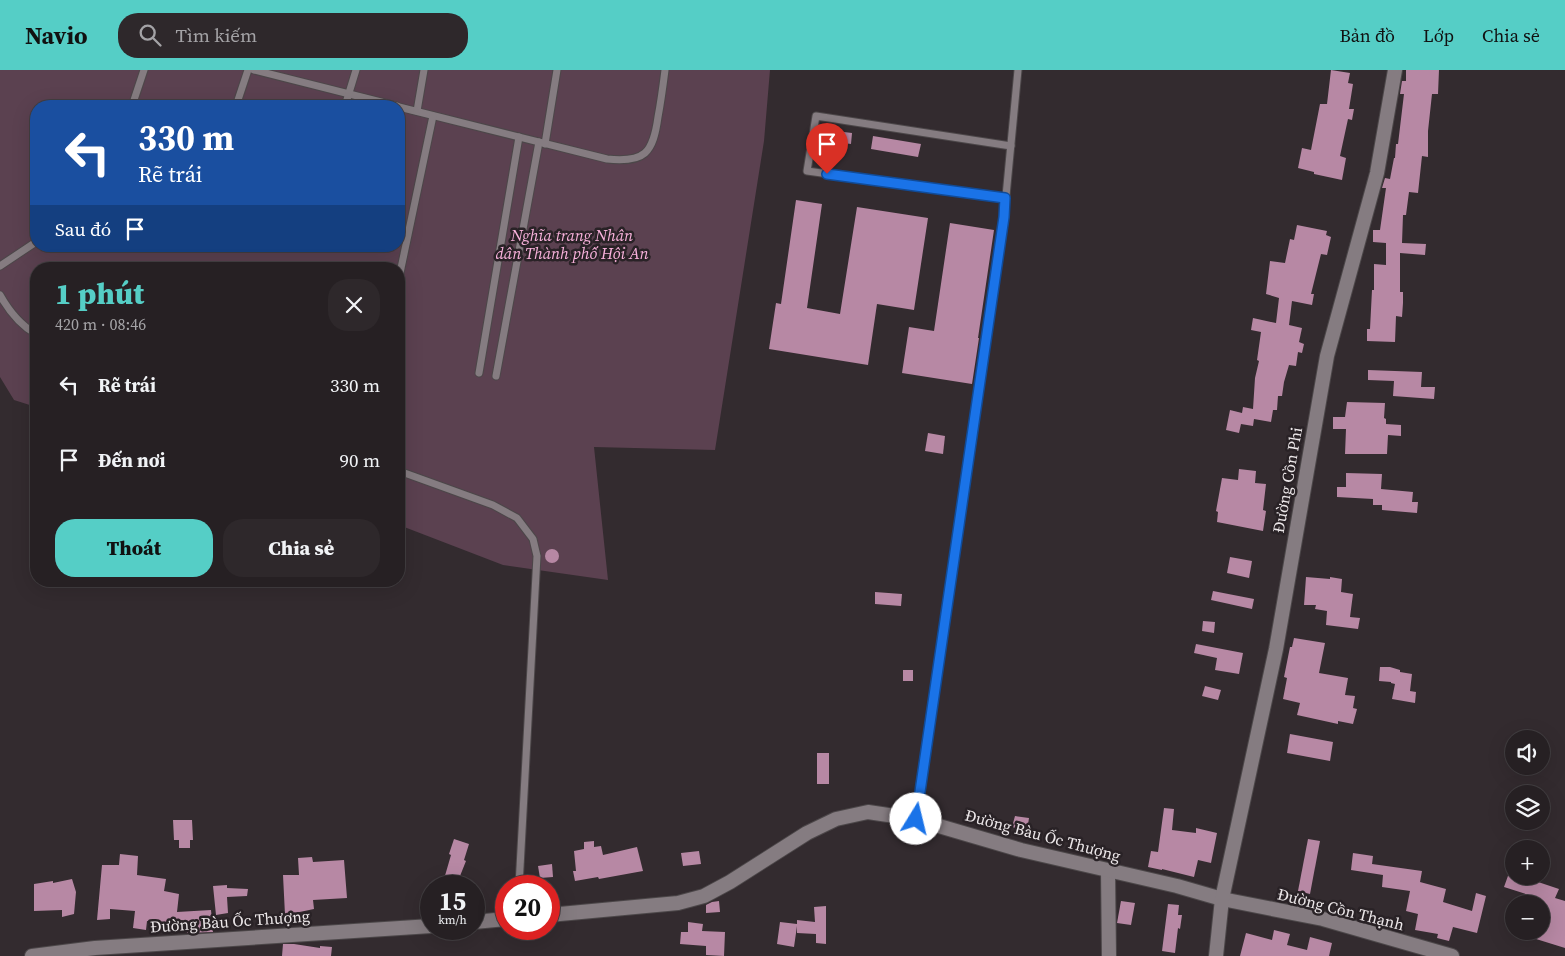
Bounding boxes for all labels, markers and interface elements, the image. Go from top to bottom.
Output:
search box [118,13,468,58]
text: Navio [25,19,88,52]
icon: search [136,21,164,49]
text: Tìm kiếm [176,22,257,48]
text: Bản đồ [1339,23,1395,48]
text: Lớp [1423,23,1454,48]
text: Chia sẻ [1482,23,1540,48]
text: 330 m [138,114,234,162]
icon: left [55,120,120,185]
pin [806,123,848,174]
icon: arrive [813,130,841,158]
text: Rẽ trái [138,159,202,189]
icon: arrive [121,215,149,243]
text: Sau đó [55,216,111,242]
park label: Nghĩa trang Nhân dân Thành phố Hội An [495,224,649,264]
text: 1 phút [55,273,144,314]
button: close [328,279,380,331]
text: 420 m · 08:46 [55,313,146,335]
icon: left [55,371,83,399]
text: Rẽ trái [98,372,156,398]
text: 330 m [330,372,380,398]
street label: Đường Cồn Phi [1267,425,1307,535]
icon: arrive [55,446,83,474]
text: Đến nơi [98,447,166,473]
text: 90 m [339,447,380,473]
button: Thoát [55,519,213,577]
button: Chia sẻ [223,519,380,577]
map controls [1505,730,1550,940]
button: sound [1505,730,1550,775]
button: layers [1505,785,1550,830]
position arrow [889,792,941,844]
street label: Đường Bàu Ốc Thượng [963,804,1123,866]
button: + [1505,840,1550,885]
speed limit sign: 20 [495,875,560,940]
street label: Đường Cồn Thạnh [1275,883,1407,935]
text: 15 [439,884,466,918]
button: − [1505,895,1550,940]
street label: Đường Bàu Ốc Thượng [149,904,311,938]
text: km/h [438,912,467,928]

